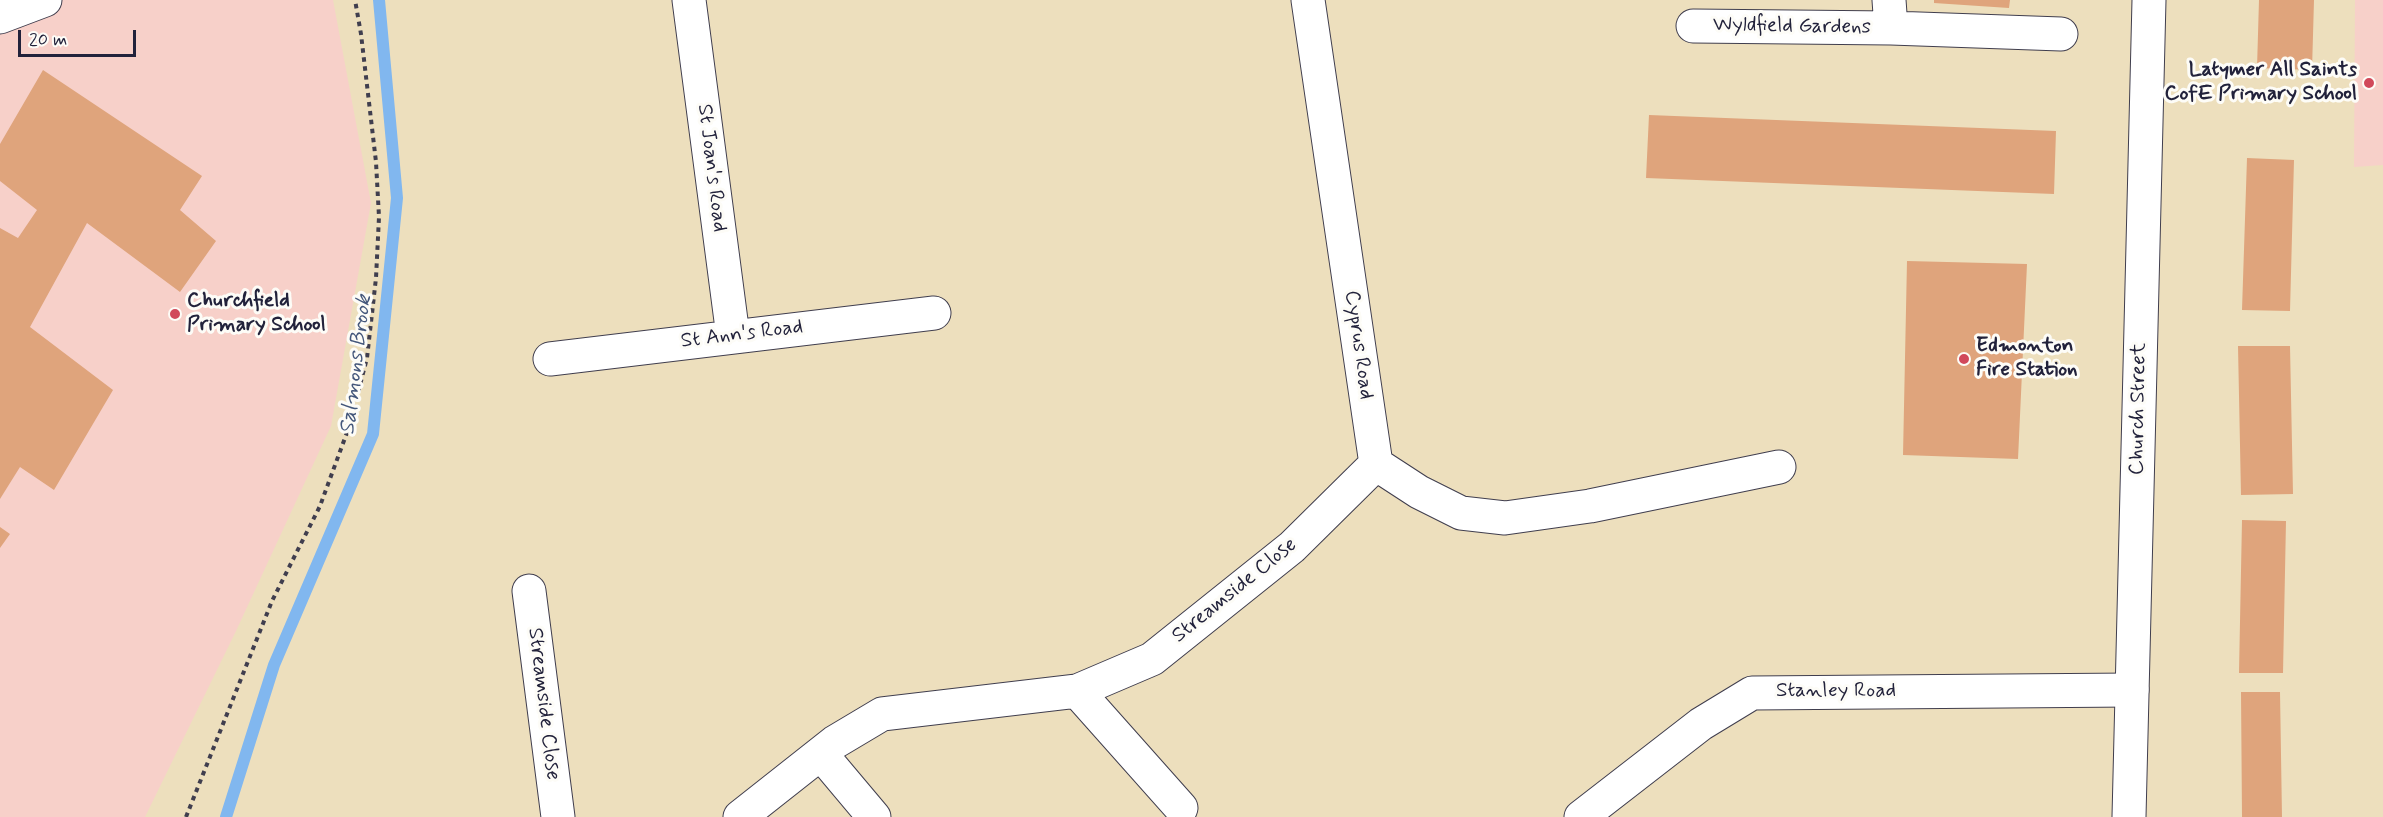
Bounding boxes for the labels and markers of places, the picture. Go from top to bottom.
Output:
place label: Latymer All Saints CofE Primary School [2165,58,2357,108]
marker: Latymer All Saints CofE Primary School [2362,76,2376,90]
place label: Churchfield Primary School [187,289,326,339]
marker: Churchfield Primary School [168,307,182,321]
place label: Edmonton Fire Station [1976,334,2078,384]
marker: Edmonton Fire Station [1957,352,1971,366]

